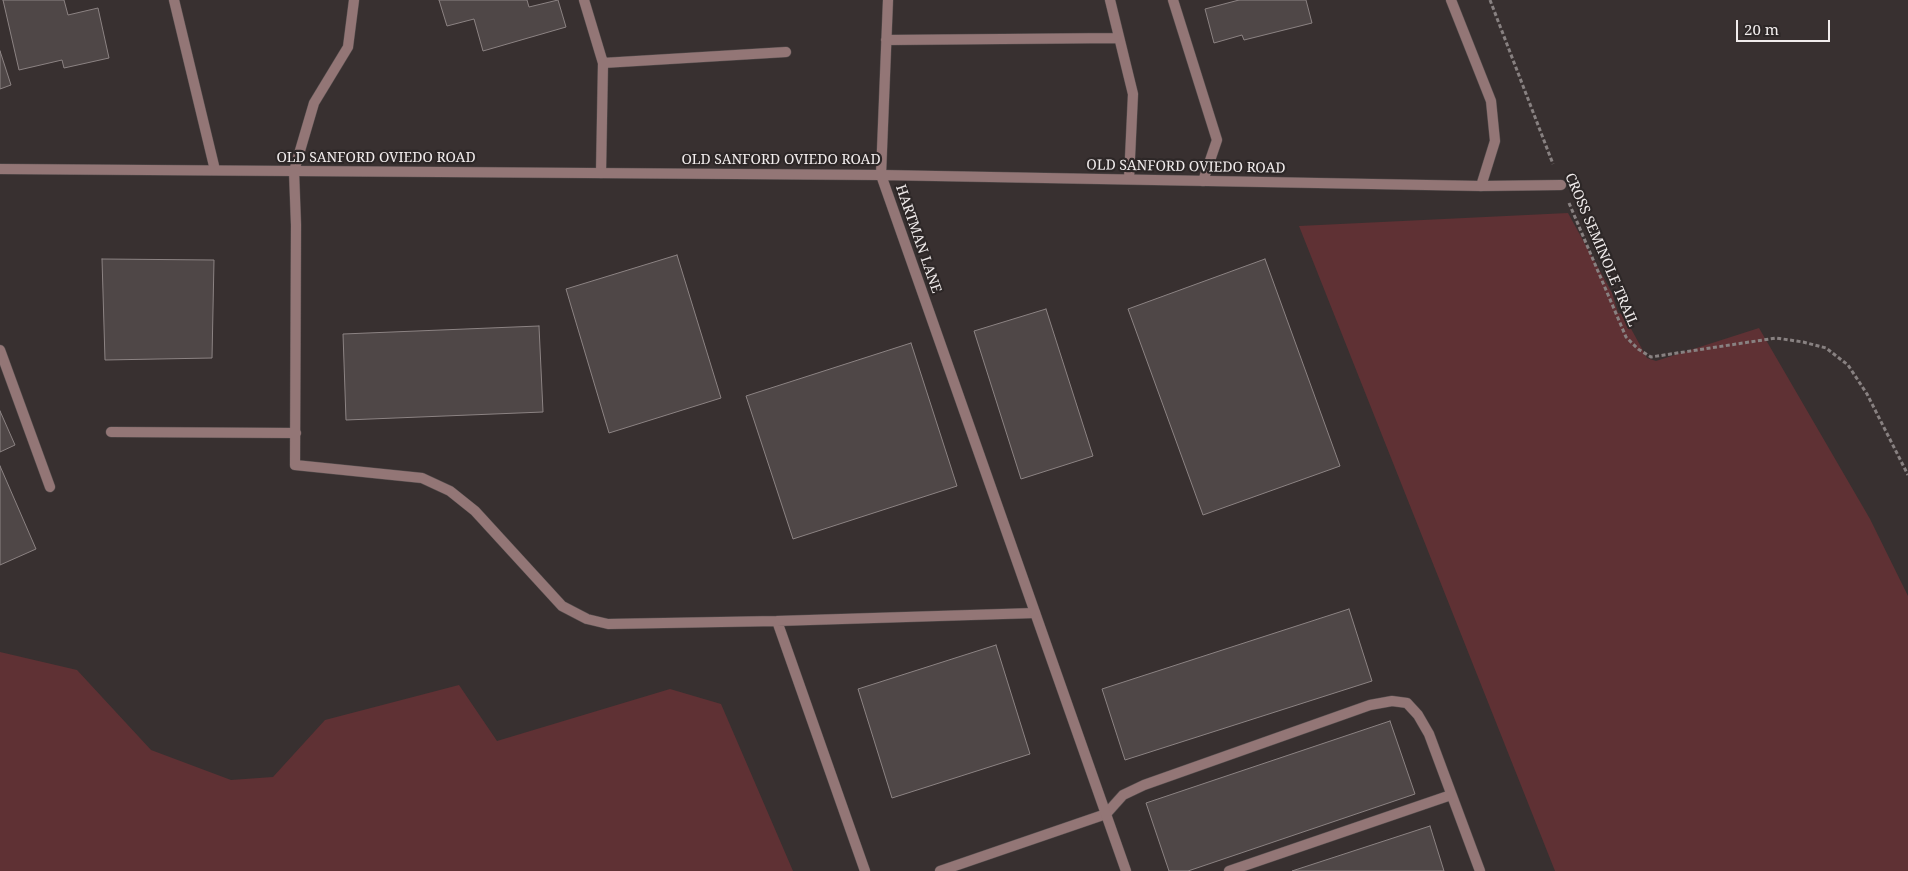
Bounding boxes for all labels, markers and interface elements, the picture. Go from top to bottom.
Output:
scale bar [1738,10,1832,42]
text: 20 m [1744,19,1779,39]
street label: OLD SANFORD OVIEDO ROAD [276,150,476,166]
street label: OLD SANFORD OVIEDO ROAD [681,152,881,168]
street label: OLD SANFORD OVIEDO ROAD [1086,157,1286,177]
street label: CROSS SEMINOLE TRAIL [1561,171,1641,329]
street label: HARTMAN LANE [892,182,944,296]

